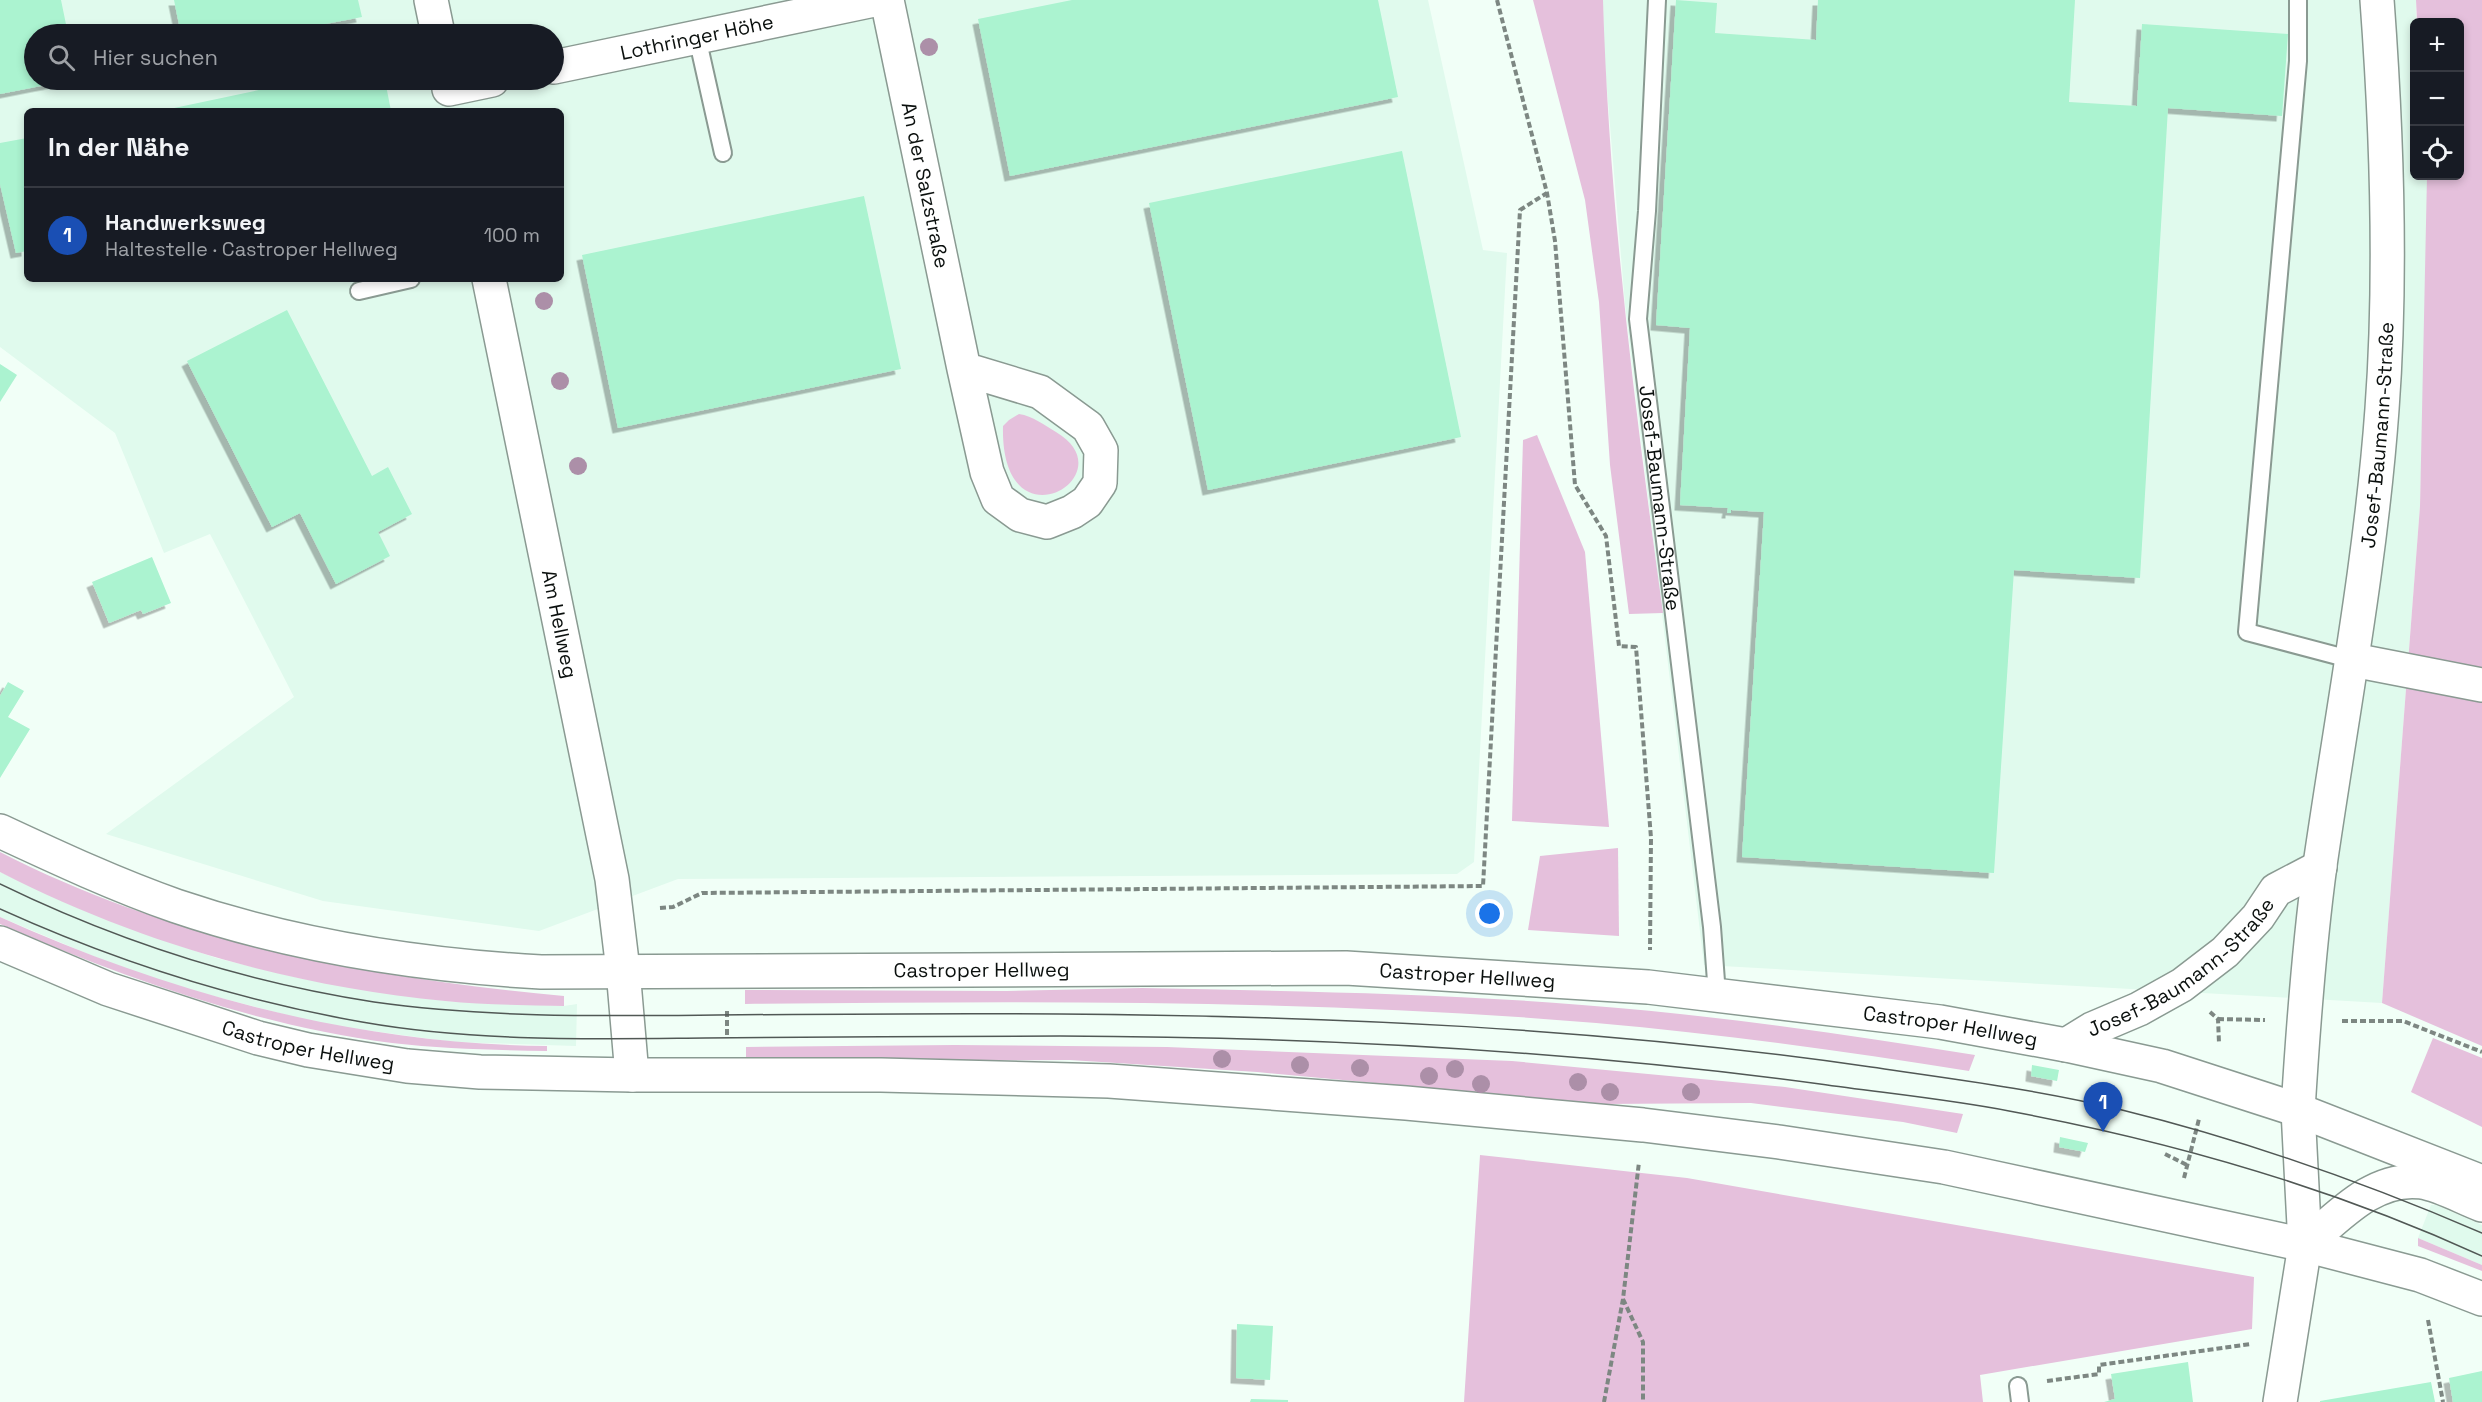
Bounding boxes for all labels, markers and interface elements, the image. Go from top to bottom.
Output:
street label: Lothringer Höhe [618,8,776,66]
map controls [2410,18,2464,180]
button: + [2410,18,2464,72]
search box [24,24,564,90]
icon: search [45,41,78,74]
text: Hier suchen [93,43,218,71]
button: − [2410,72,2464,126]
street label: An der Salzstraße [896,100,956,270]
button: locate [2410,126,2464,180]
text: In der Nähe [48,130,189,164]
text: Handwerksweg [105,208,266,236]
text: 1 [63,222,72,248]
text: 100 m [484,222,540,248]
text: Haltestelle · Castroper Hellweg [105,236,398,262]
street label: Josef-Baumann-Straße [2355,322,2399,550]
street label: Josef-Baumann-Straße [1633,384,1686,612]
street label: Am Hellweg [536,567,583,680]
street label: Josef-Baumann-Straße [2083,893,2280,1043]
your location [1475,899,1504,928]
street label: Castroper Hellweg [893,956,1070,983]
street label: Castroper Hellweg [1379,957,1556,994]
street label: Castroper Hellweg [1862,1000,2040,1053]
street label: Castroper Hellweg [219,1014,396,1077]
pin: 1 [2084,1082,2122,1132]

